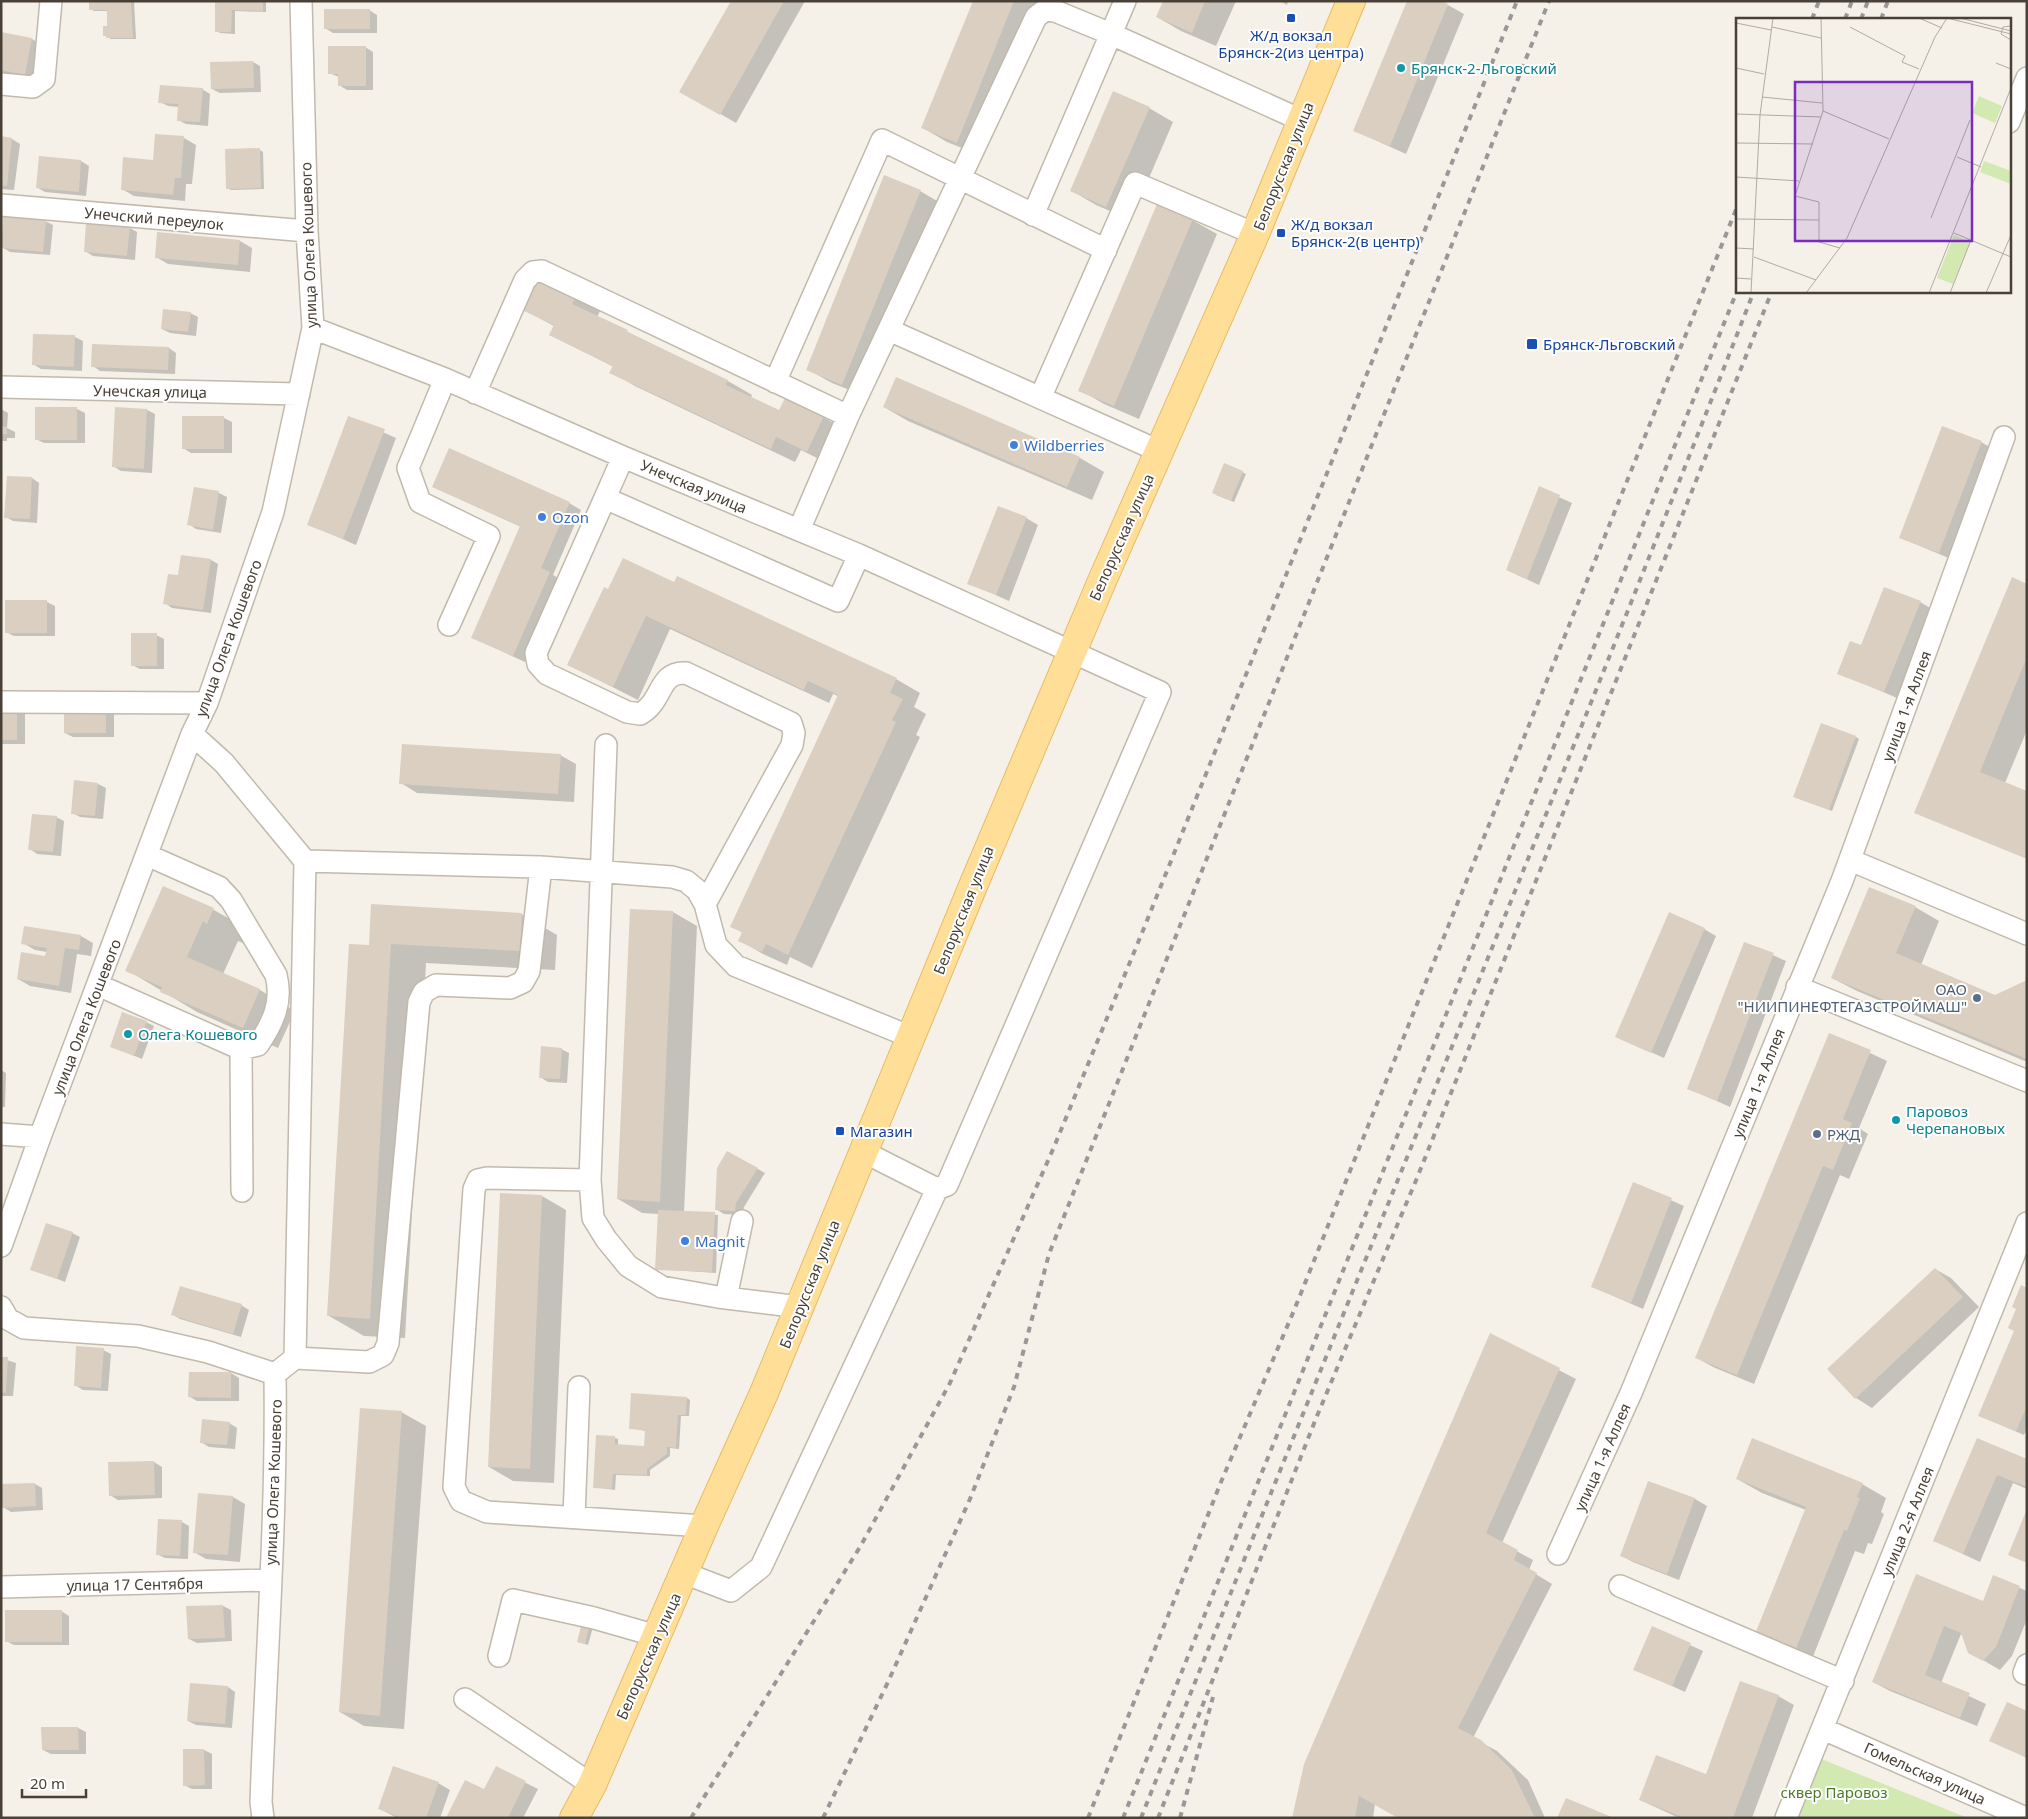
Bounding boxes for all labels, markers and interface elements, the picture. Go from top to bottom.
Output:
marker: Ж/д вокзал Брянск-2(из центра) [1285,12,1297,24]
inset map [1736,18,2010,292]
place label: Ж/д вокзал Брянск-2(из центра) [1218,25,1364,62]
place label: Брянск-2-Льговский [1411,58,1557,78]
marker: Брянск-2-Льговский [1395,62,1407,74]
street label: Белорусская улица [1248,99,1318,233]
street label: улица Олега Кошевого [295,162,321,328]
street label: Унечский переулок [83,202,225,234]
place label: Ж/д вокзал Брянск-2(в центр) [1291,214,1420,251]
marker: Ж/д вокзал Брянск-2(в центр) [1275,227,1287,239]
place label: Брянск-Льговский [1543,334,1676,354]
marker: Брянск-Льговский [1525,337,1539,351]
street label: Унечская улица [93,380,207,402]
place label: Wildberries [1024,435,1105,455]
marker: Wildberries [1008,439,1020,451]
street label: Унечская улица [638,455,750,517]
street label: Белорусская улица [1084,470,1158,604]
place label: Ozon [552,507,589,527]
marker: Ozon [536,511,548,523]
street label: улица Олега Кошевого [190,557,266,719]
street label: улица 1-я Аллея [1877,648,1935,764]
street label: Белорусская улица [928,843,998,977]
street label: улица Олега Кошевого [47,936,125,1098]
place label: ОАО "НИИПИНЕФТЕГАЗСТРОЙМАШ" [1737,979,1967,1016]
marker: ОАО "НИИПИНЕФТЕГАЗСТРОЙМАШ" [1971,992,1983,1004]
place label: Олега Кошевого [138,1024,258,1044]
street label: улица 1-я Аллея [1727,1025,1789,1141]
marker: Олега Кошевого [122,1028,134,1040]
place label: Паровоз Черепановых [1906,1101,2005,1138]
marker: Паровоз Черепановых [1890,1114,1902,1126]
place label: Магазин [850,1121,913,1141]
place label: РЖД [1827,1124,1860,1144]
marker: Магазин [834,1125,846,1137]
marker: РЖД [1811,1128,1823,1140]
street label: Белорусская улица [774,1217,844,1351]
place label: Magnit [695,1231,745,1251]
marker: Magnit [679,1235,691,1247]
street label: улица Олега Кошевого [260,1399,286,1565]
street label: улица 1-я Аллея [1569,1400,1635,1514]
street label: улица 2-я Аллея [1876,1463,1938,1579]
street label: улица 17 Сентября [66,1573,204,1595]
street label: Белорусская улица [611,1589,685,1723]
street label: Гомельская улица [1861,1737,1989,1809]
scale bar [22,1766,86,1798]
text: 20 m [30,1773,65,1793]
park label: сквер Паровоз [1780,1782,1888,1802]

